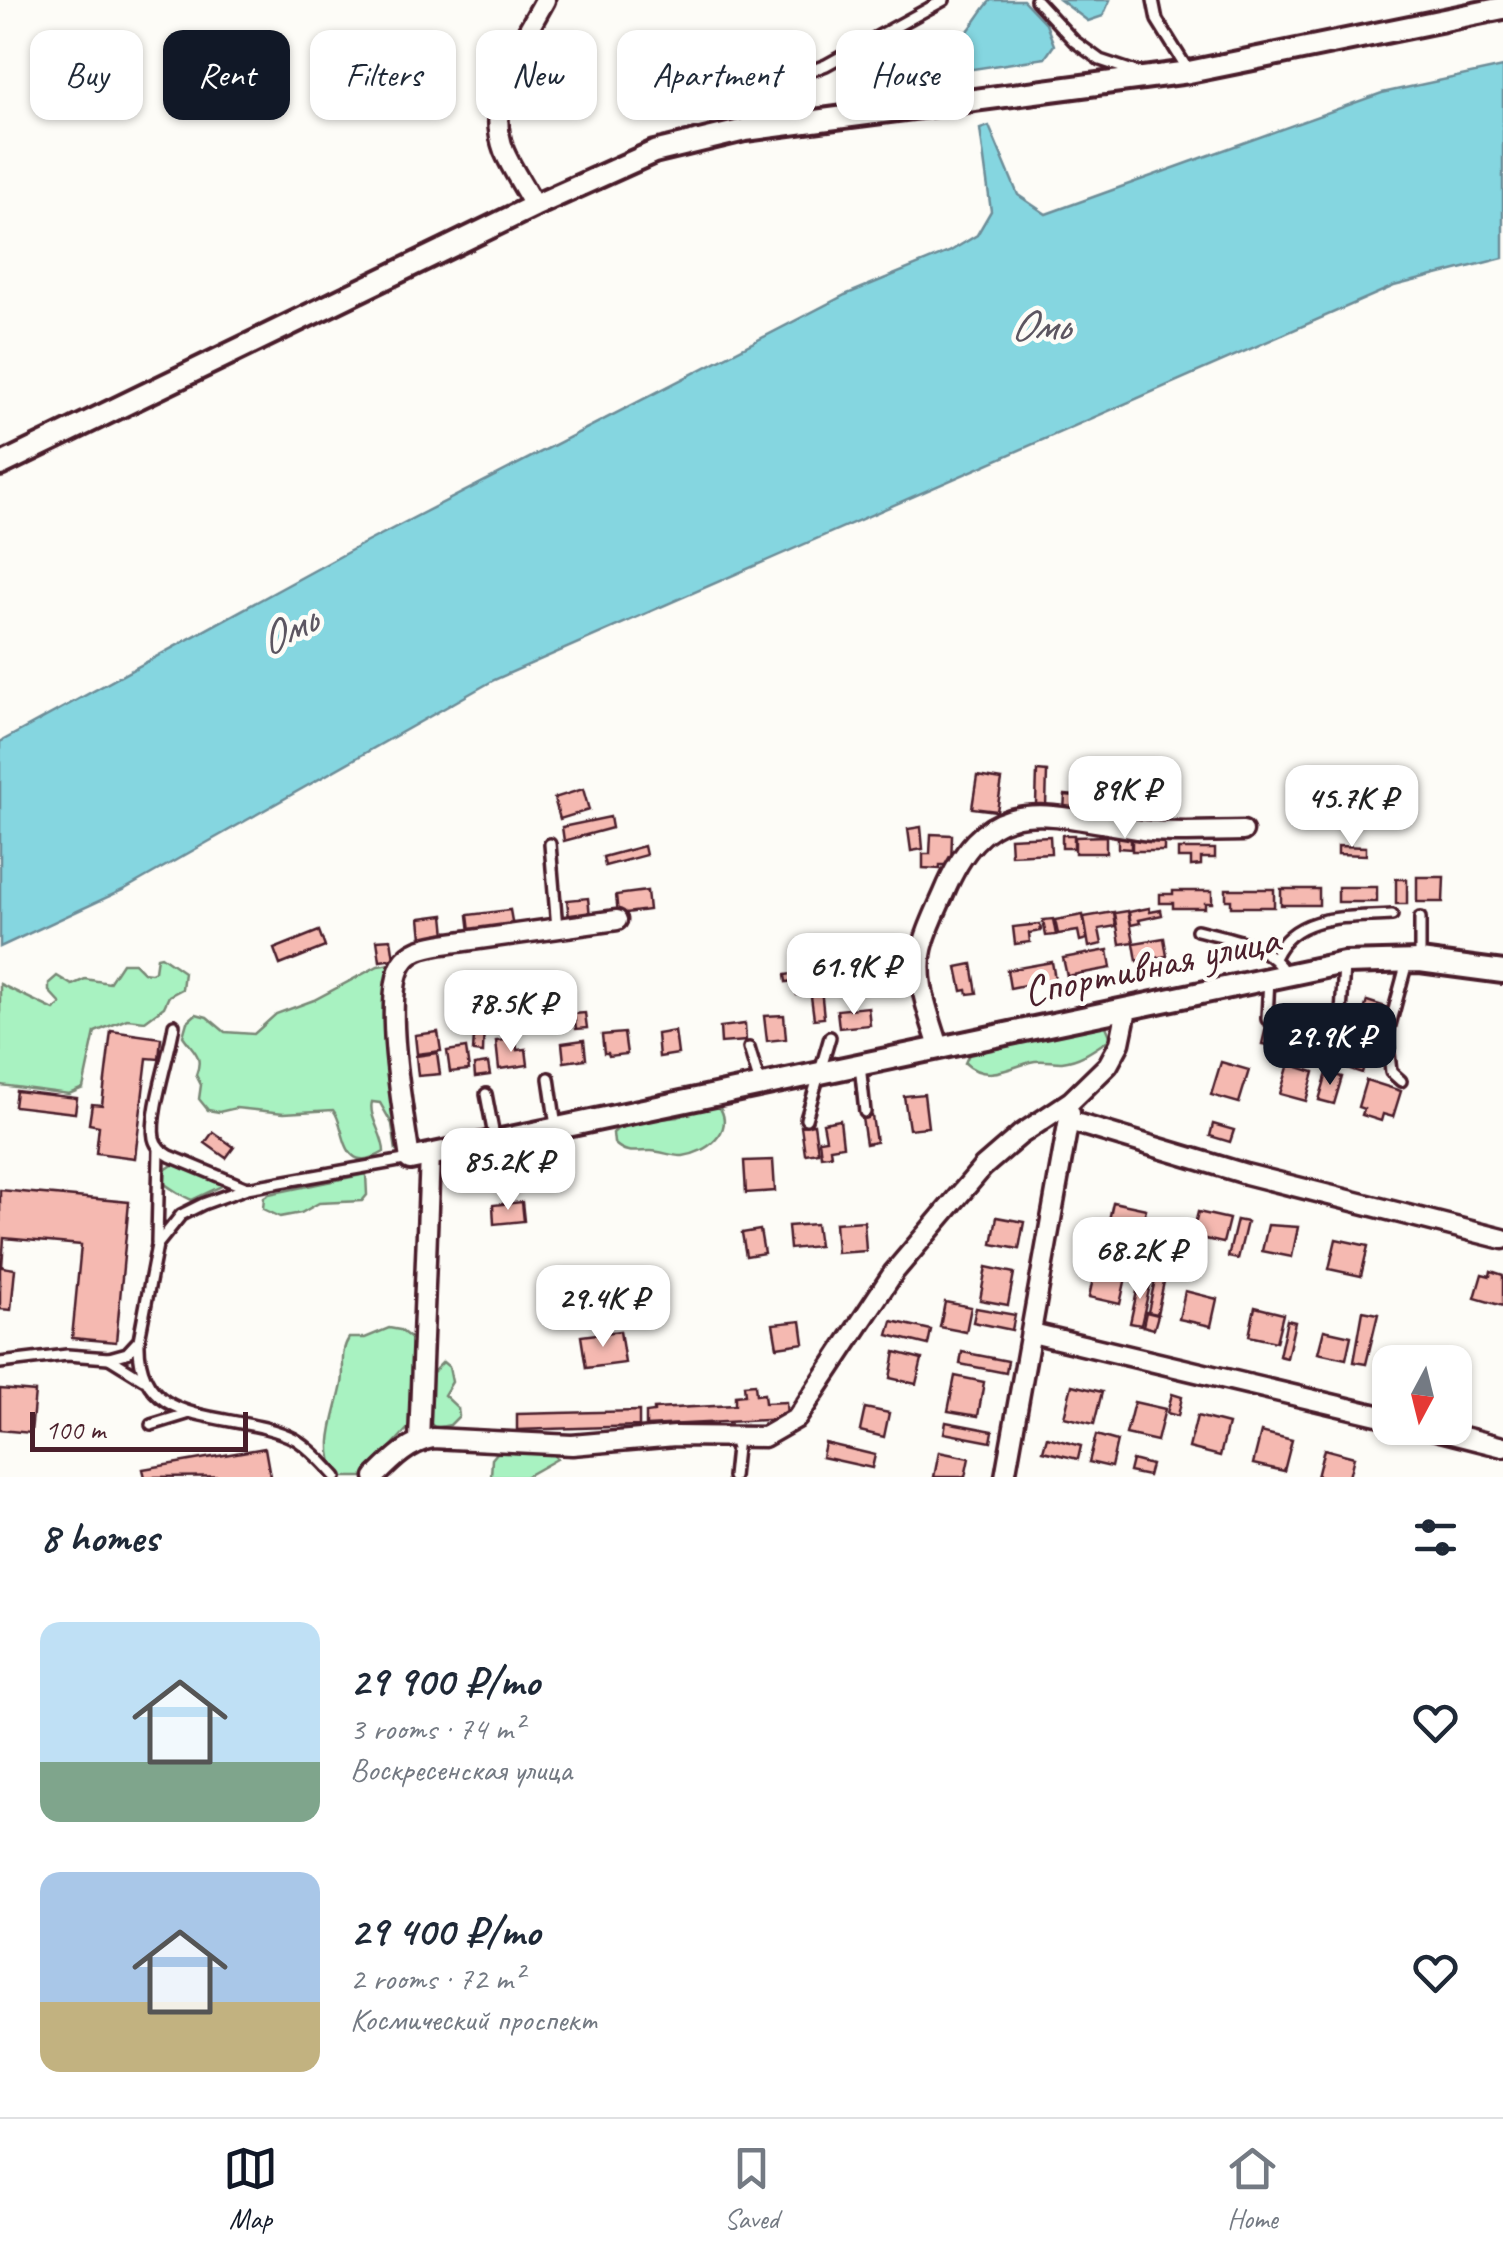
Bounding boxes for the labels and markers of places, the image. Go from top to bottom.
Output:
pin: 89K ₽ [1055,756,1195,841]
pin: 45.7K ₽ [1260,765,1444,850]
pin: 61.9K ₽ [762,933,946,1018]
pin: 78.5K ₽ [419,970,603,1055]
pin: 29.9K ₽ [1238,1003,1422,1088]
pin: 85.2K ₽ [416,1128,600,1213]
pin: 68.2K ₽ [1048,1217,1232,1302]
pin: 29.4K ₽ [511,1265,695,1350]

